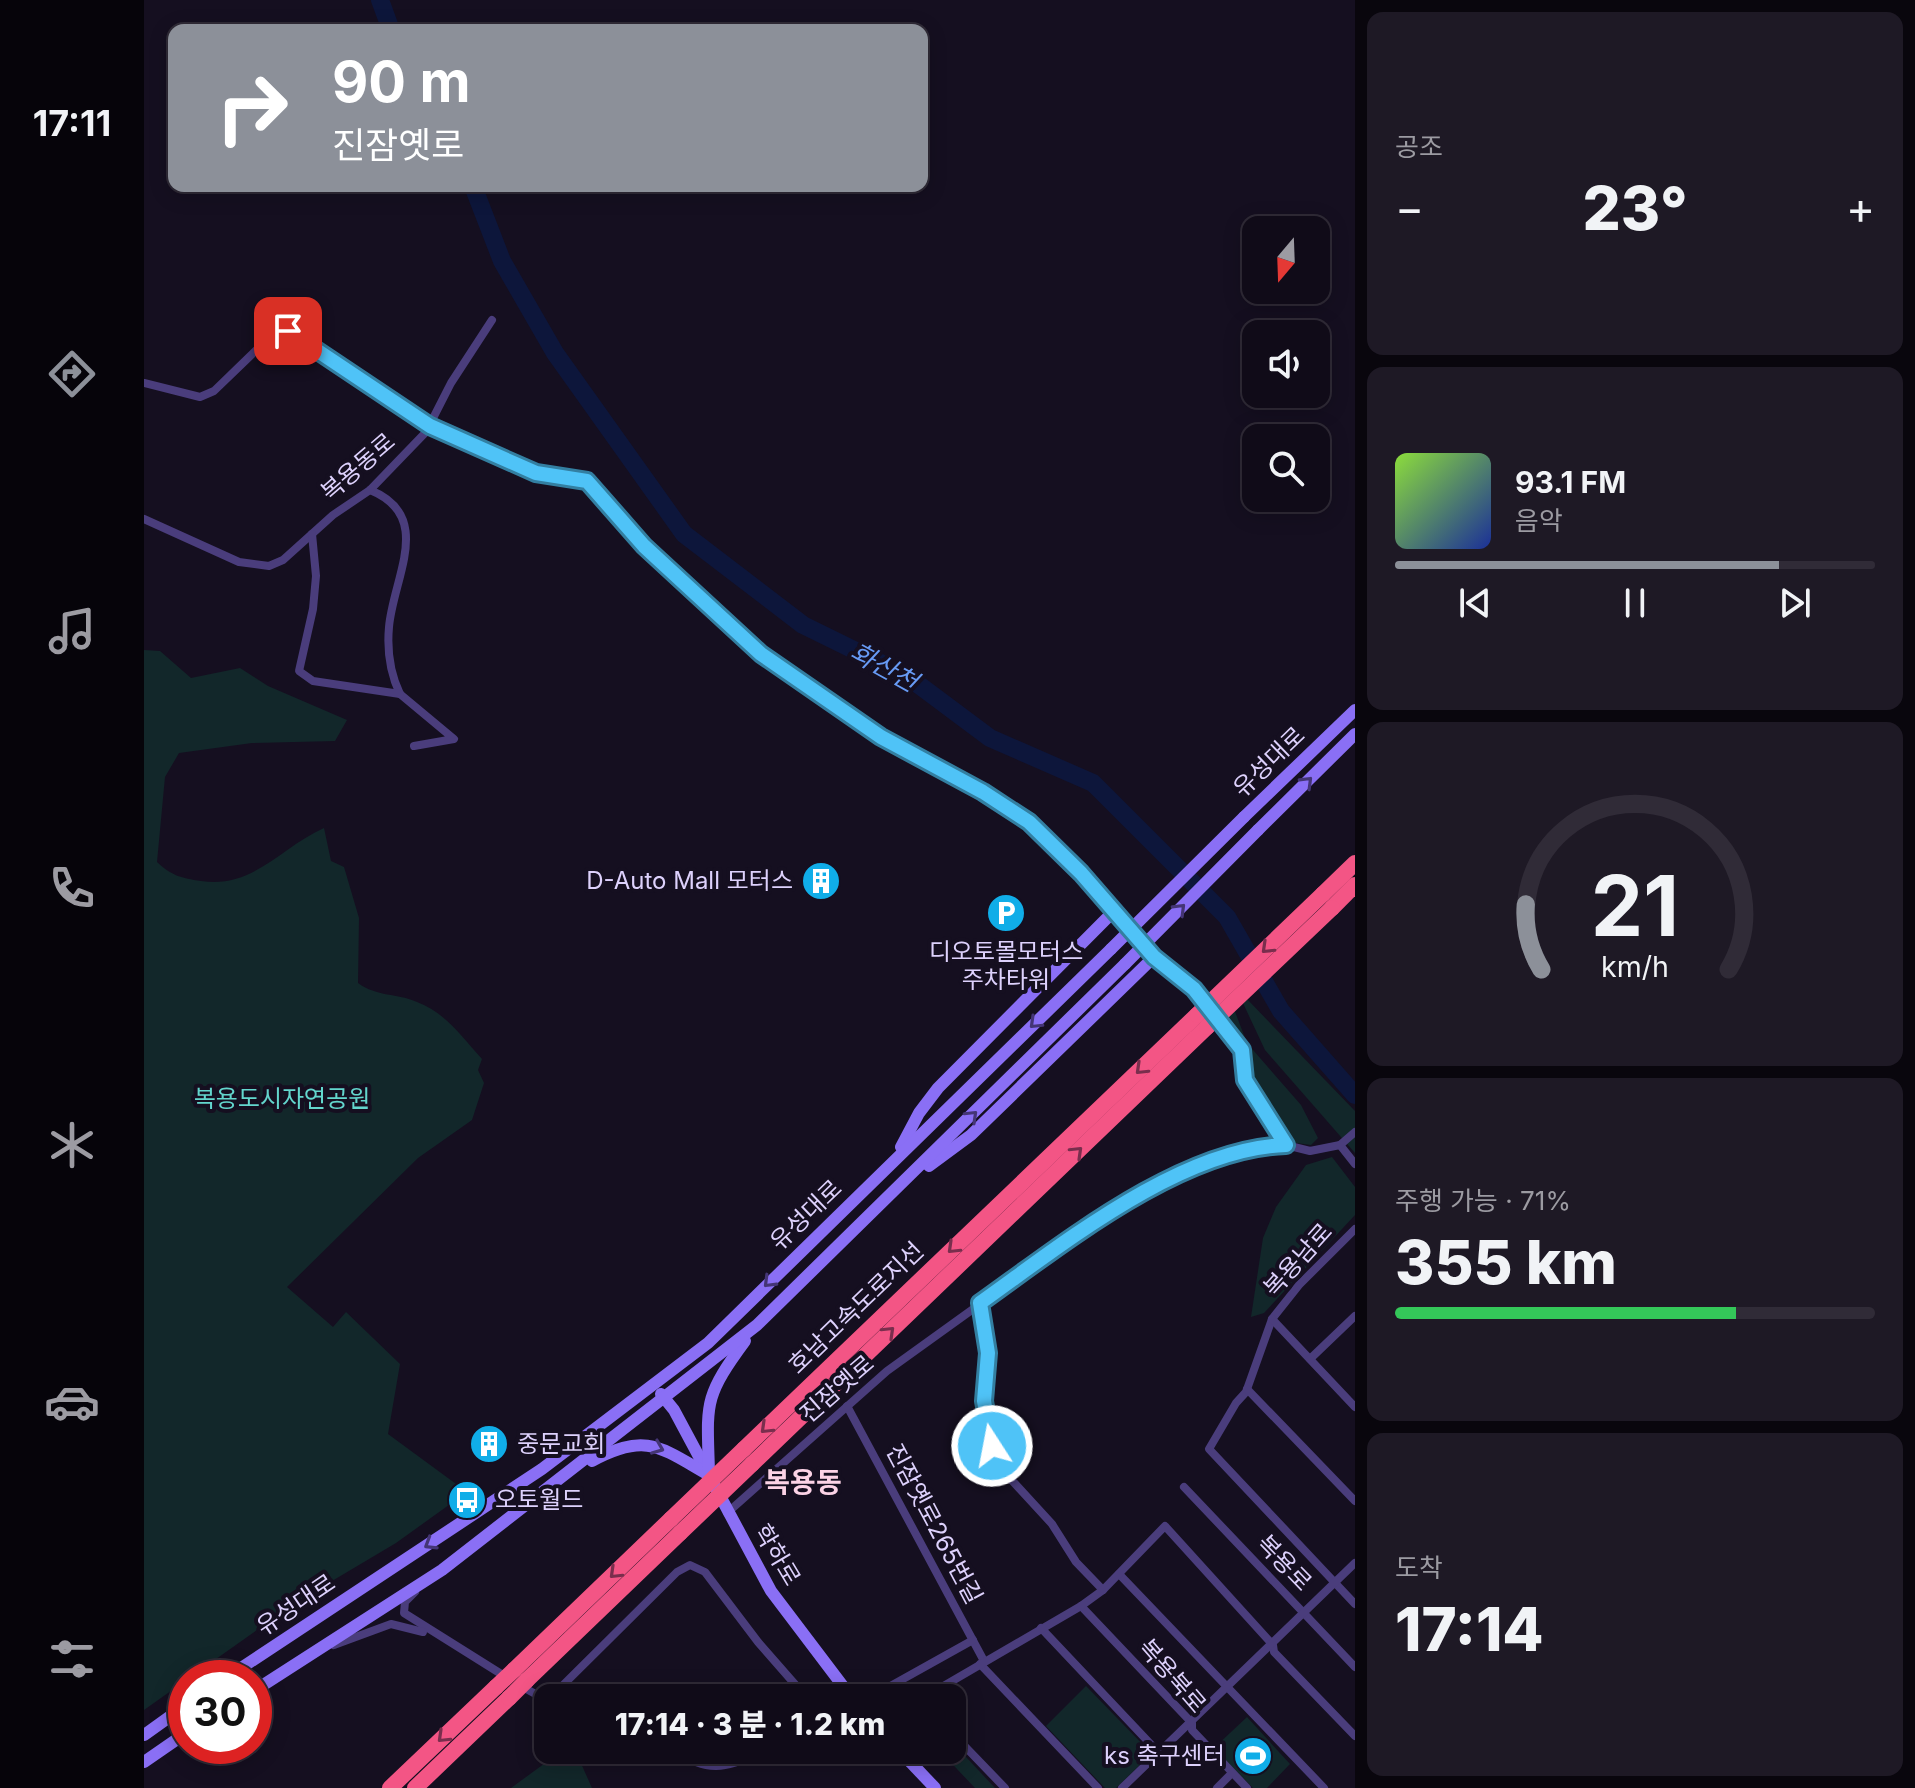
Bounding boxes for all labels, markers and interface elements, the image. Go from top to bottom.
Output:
text: 90 m [332,48,471,116]
icon: right [200,56,304,160]
text: 17:11 [33,101,111,145]
text: 진잠옛로 [332,123,464,167]
text: 공조 [1395,131,1443,162]
text: 23° [1582,172,1688,244]
text: − [1395,181,1424,235]
text: + [1846,181,1875,235]
north arrow [1242,216,1330,304]
map controls [1242,216,1330,512]
pin [254,297,322,365]
icon: arrive [266,309,310,353]
button: sound [1242,320,1330,408]
icon: directions [44,346,100,402]
button: search [1242,424,1330,512]
street label: 복용동로 [315,427,401,507]
text: 93.1 FM [1515,464,1626,500]
text: 음악 [1515,505,1563,536]
icon: previous [1453,581,1497,625]
icon: pause [1613,581,1657,625]
icon: next [1773,581,1817,625]
icon: music [44,603,100,659]
water label: 화산천 [845,636,926,699]
street label: 유성대로 [1227,721,1310,803]
one-way arrow [1297,777,1312,791]
text: 21 [1591,855,1679,956]
icon: phone [44,860,100,916]
building icon: D-Auto Mall 모터스 [800,860,842,902]
place label: D-Auto Mall 모터스 [586,866,793,895]
parking icon: 디오토몰모터스 주차타워 [985,892,1027,934]
one-way arrow [1171,904,1185,918]
place label: 디오토몰모터스 주차타워 [929,937,1083,994]
one-way arrow [1262,939,1276,953]
text: km/h [1601,949,1669,984]
one-way arrow [1030,1014,1044,1028]
one-way arrow [1136,1059,1150,1074]
park label: 복용도시자연공원 [194,1084,370,1113]
one-way arrow [962,1111,977,1125]
icon: climate [44,1117,100,1173]
one-way arrow [1068,1147,1082,1161]
street label: 유성대로 [764,1174,847,1256]
text: 주행 가능 · 71% [1395,1185,1571,1216]
street label: 복용남로 [1257,1217,1338,1302]
text: 355 km [1395,1226,1617,1298]
street label: 호남고속도로지선 [782,1236,929,1379]
one-way arrow [948,1239,962,1254]
one-way arrow [763,1273,778,1288]
one-way arrow [880,1327,894,1342]
street label: 진잠옛로 [794,1349,880,1429]
icon: car [44,1374,100,1430]
position arrow [950,1404,1034,1488]
one-way arrow [760,1419,775,1433]
building icon: 중문교회 [468,1423,510,1465]
place label: 중문교회 [517,1429,605,1458]
one-way arrow [650,1438,664,1455]
street label: 진잠옛로265번길 [880,1439,989,1609]
district label: 복용동 [764,1465,842,1499]
bus stop icon: 오토월드 [446,1479,488,1521]
place label: 오토월드 [495,1485,583,1514]
street label: 학하로 [748,1519,807,1591]
street label: 복용로 [1251,1529,1318,1597]
one-way arrow [424,1534,439,1549]
text: 도착 [1395,1552,1443,1583]
one-way arrow [610,1564,624,1578]
street label: 유성대로 [251,1568,340,1641]
text: 17:14 [1395,1593,1544,1665]
icon: filters [44,1631,100,1687]
street label: 복용북로 [1132,1633,1212,1719]
speed limit sign: 30 [168,1660,272,1764]
text: 17:14 · 3 분 · 1.2 km [615,1706,885,1742]
one-way arrow [438,1728,452,1743]
sports icon: ks 축구센터 [1232,1735,1274,1777]
place label: ks 축구센터 [1104,1741,1225,1770]

